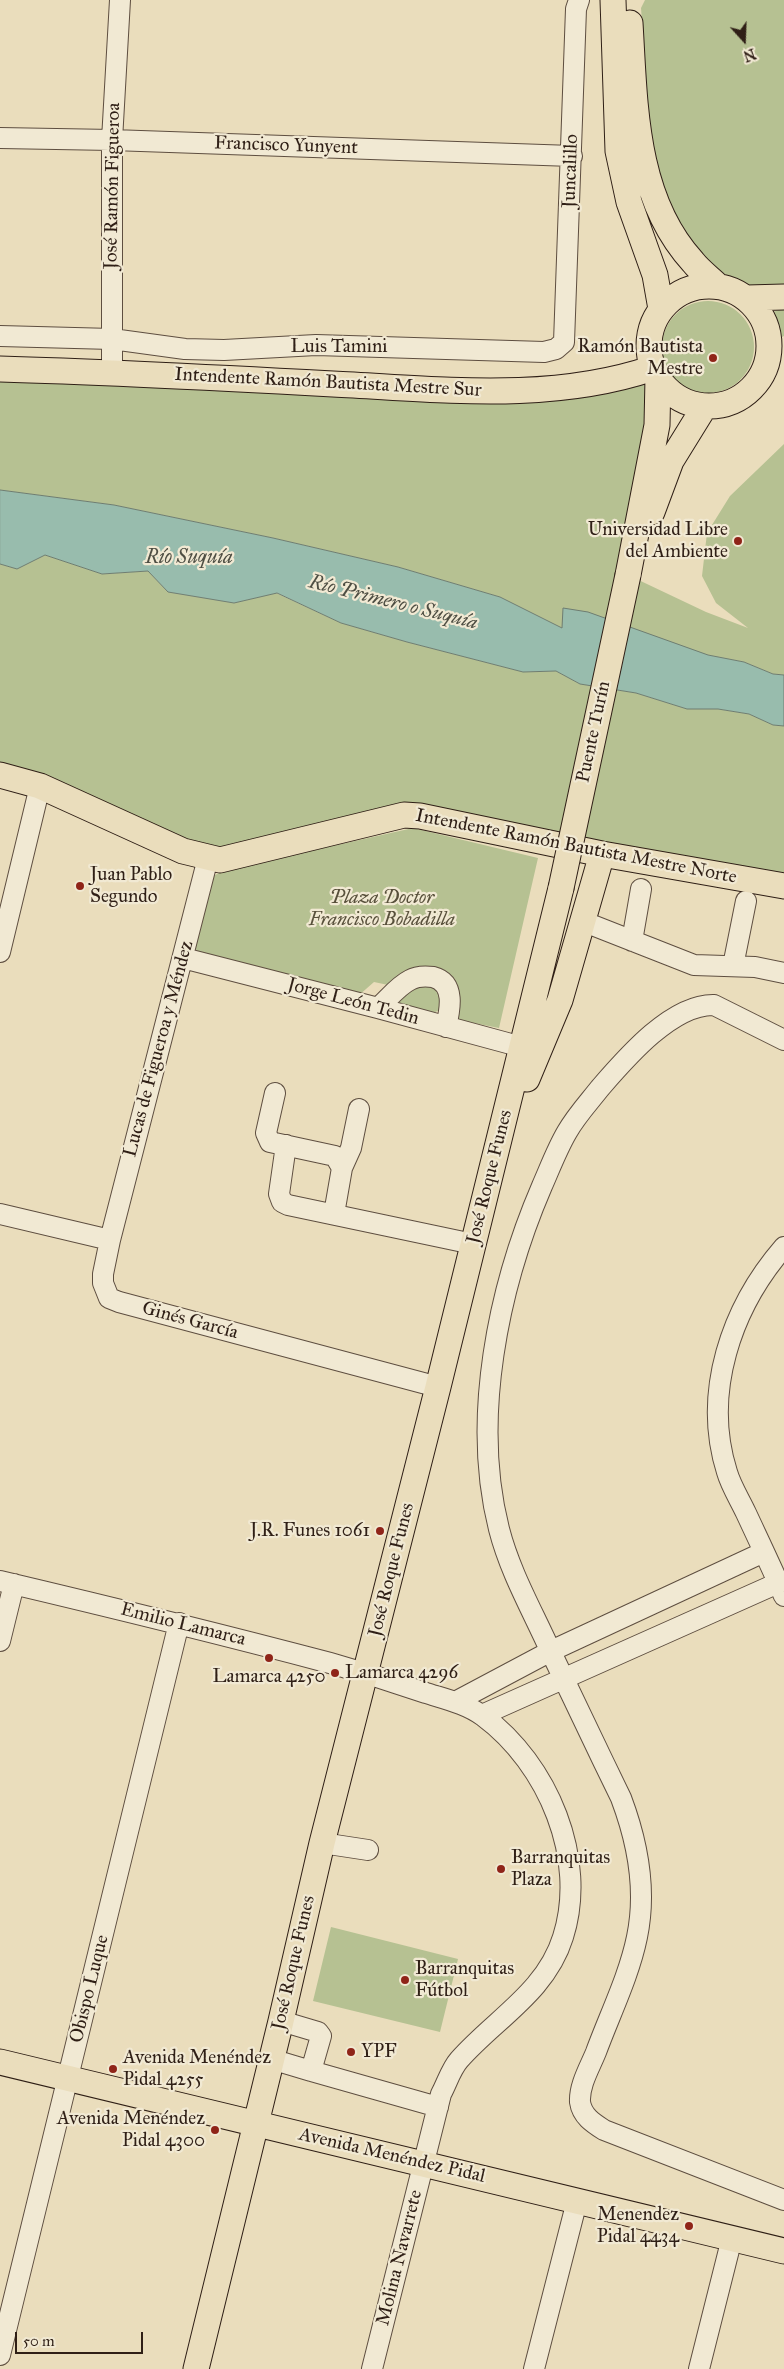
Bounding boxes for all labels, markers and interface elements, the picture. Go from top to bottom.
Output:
north arrow [719,15,769,65]
text: N [741,45,758,65]
street label: José Ramón Figueroa [100,102,126,270]
street label: Francisco Yunyent [214,132,358,160]
street label: Juncalillo [558,134,584,208]
street label: Luis Tamini [291,336,387,358]
place label: Ramón Bautista Mestre [577,336,703,380]
marker: Ramón Bautista Mestre [707,352,719,364]
street label: Intendente Ramón Bautista Mestre Sur [174,364,482,402]
place label: Universidad Libre del Ambiente [588,519,728,563]
marker: Universidad Libre del Ambiente [732,535,744,547]
water label: Río Suquía [145,546,233,570]
water label: Río Primero o Suquía [306,570,480,636]
street label: Puente Turín [572,679,616,785]
street label: Intendente Ramón Bautista Mestre Norte [414,805,738,889]
place label: Juan Pablo Segundo [90,864,172,908]
marker: Juan Pablo Segundo [74,880,86,892]
park label: Plaza Doctor Francisco Bobadilla [309,887,455,931]
street label: Lucas de Figueroa y Méndez [119,938,199,1160]
street label: Jorge León Tedin [285,973,421,1031]
street label: José Roque Funes [462,1108,518,1246]
street label: Ginés García [139,1297,241,1345]
street label: José Roque Funes [364,1501,420,1639]
place label: J.R. Funes 1061 [250,1520,370,1542]
marker: J.R. Funes 1061 [374,1525,386,1537]
street label: Emilio Lamarca [118,1598,248,1652]
marker: Lamarca 4250 [263,1652,275,1664]
place label: Lamarca 4296 [345,1662,458,1684]
place label: Lamarca 4250 [213,1666,325,1688]
marker: Lamarca 4296 [329,1667,341,1679]
place label: Barranquitas Plaza [511,1847,610,1891]
marker: Barranquitas Plaza [495,1863,507,1875]
street label: José Roque Funes [267,1893,321,2033]
street label: Obispo Luque [66,1933,114,2045]
place label: Barranquitas Fútbol [415,1958,514,2002]
marker: Barranquitas Fútbol [399,1974,411,1986]
place label: YPF [361,2041,397,2063]
marker: YPF [345,2046,357,2058]
place label: Avenida Menéndez Pidal 4255 [123,2047,271,2091]
marker: Avenida Menéndez Pidal 4255 [107,2063,119,2075]
place label: Avenida Menéndez Pidal 4300 [57,2108,205,2152]
street label: Avenida Menéndez Pidal [297,2123,487,2189]
marker: Avenida Menéndez Pidal 4300 [209,2124,221,2136]
street label: Molina Navarrete [372,2188,428,2328]
place label: Menendez Pidal 4434 [597,2204,679,2248]
marker: Menendez Pidal 4434 [683,2220,695,2232]
scale bar [18,2322,145,2354]
text: 50 m [23,2332,55,2350]

